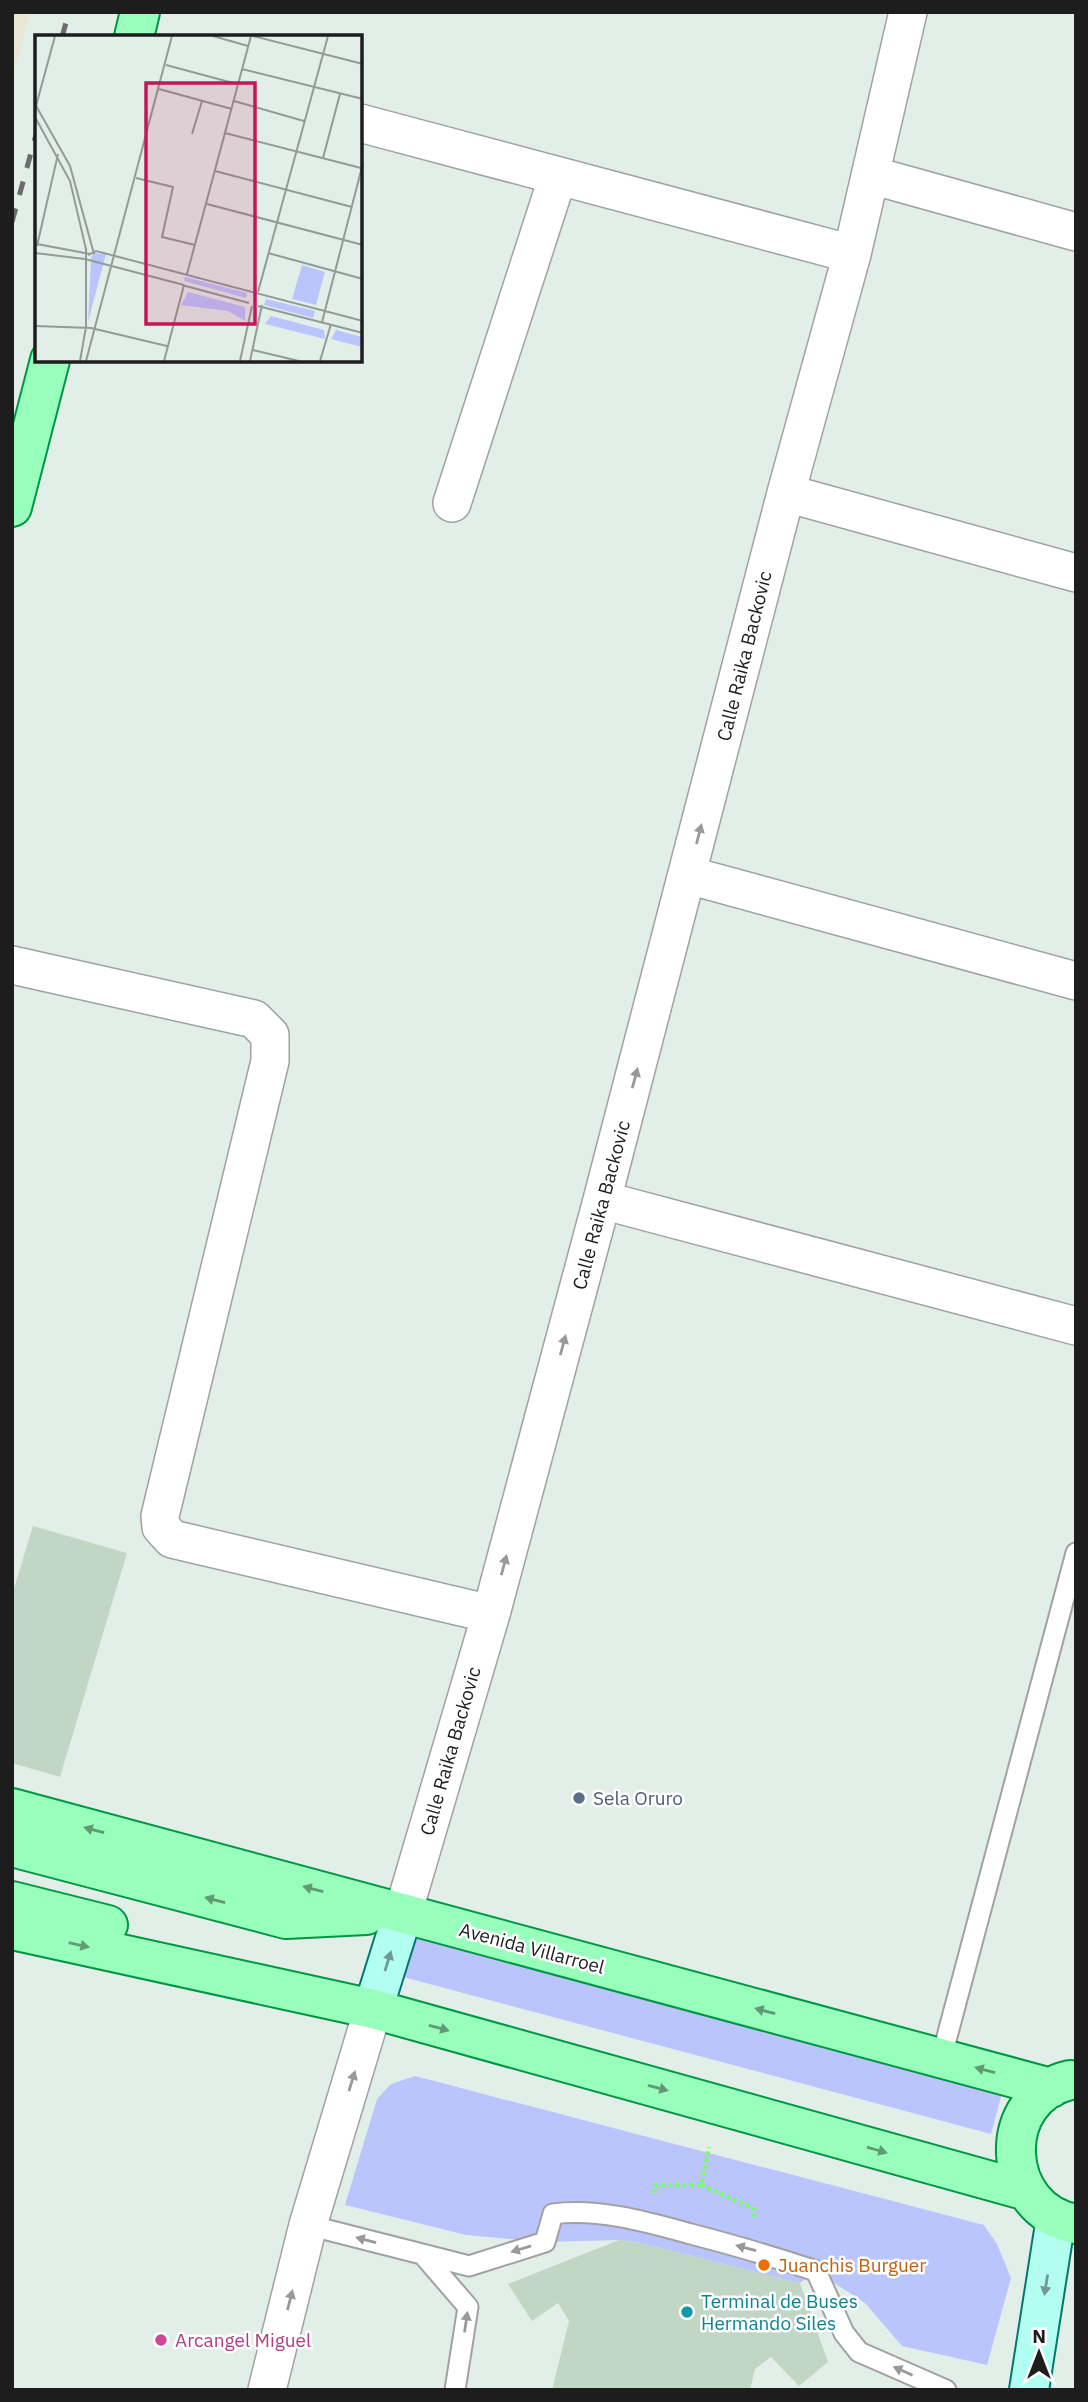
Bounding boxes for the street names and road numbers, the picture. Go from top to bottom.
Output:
street label: Calle Raika Backovic [711,568,777,744]
street label: Calle Raika Backovic [567,1117,635,1292]
street label: Calle Raika Backovic [414,1663,486,1838]
street label: Avenida Villarroel [457,1917,607,1979]

